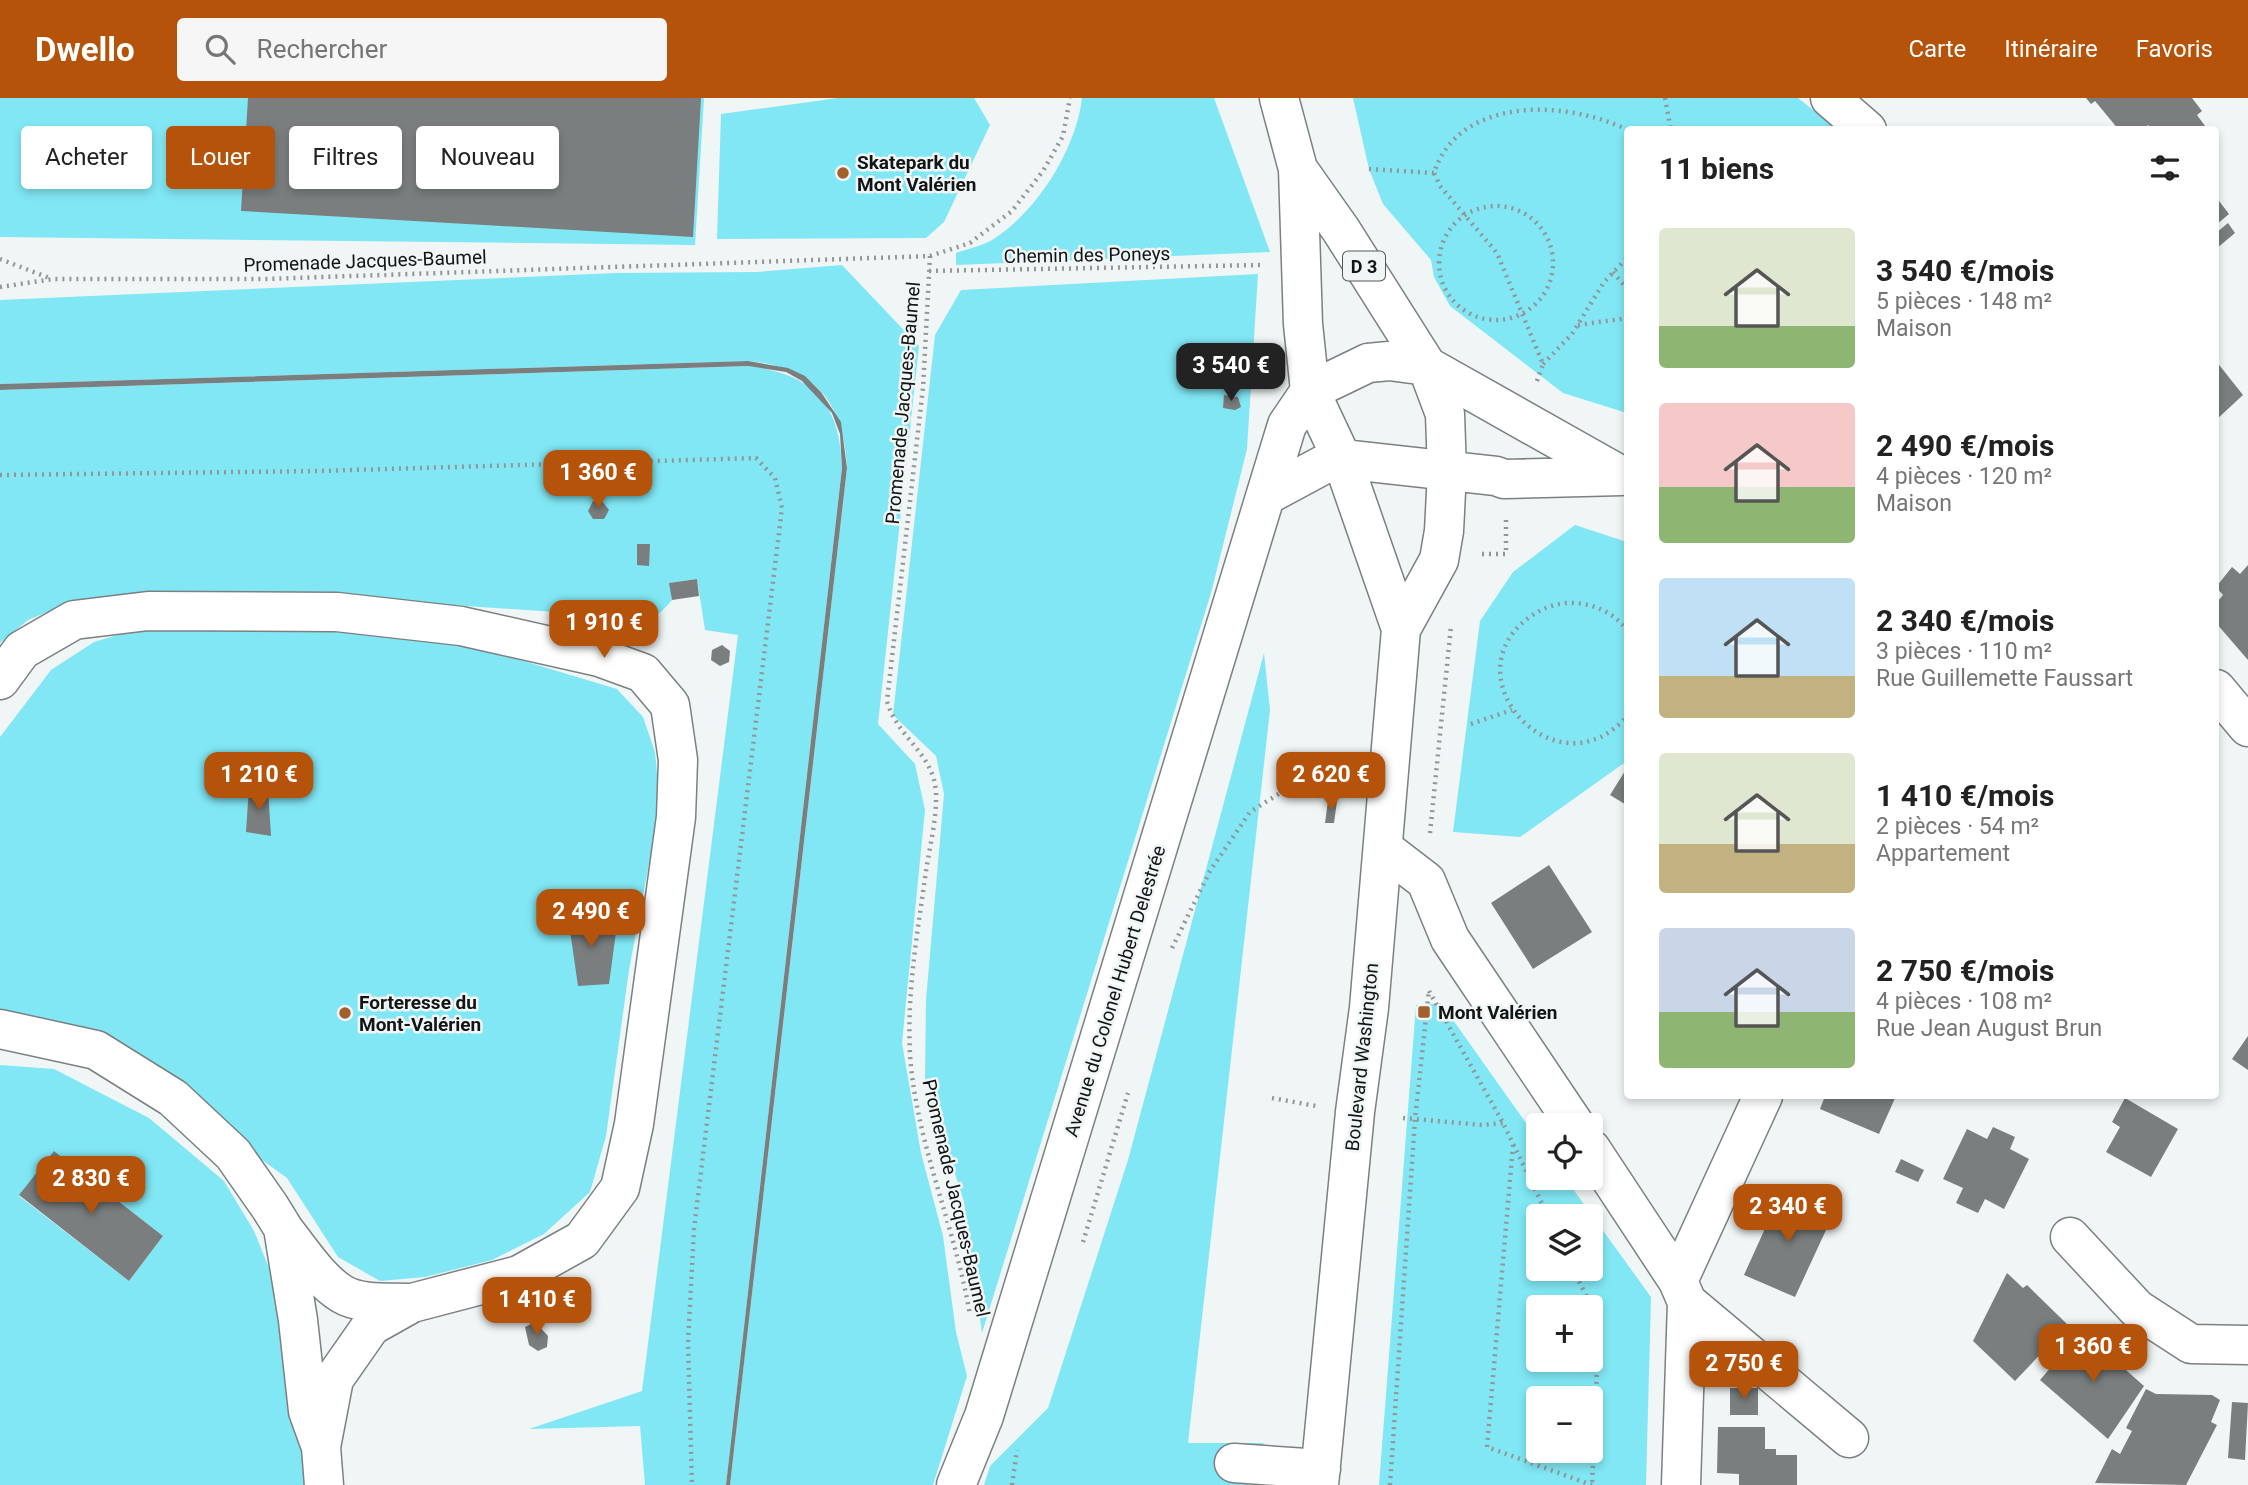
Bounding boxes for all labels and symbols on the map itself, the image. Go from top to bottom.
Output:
place label: Skatepark du Mont Valérien [857,151,977,196]
marker: Skatepark du Mont Valérien [835,165,851,181]
street label: Chemin des Poneys [1003,242,1171,268]
street label: Promenade Jacques-Baumel [243,245,487,277]
road number: D 3 [1343,252,1385,280]
street label: Promenade Jacques-Baumel [881,281,925,525]
pin: 3 540 € [1166,344,1296,403]
pin: 1 360 € [533,450,663,510]
pin: 1 910 € [539,601,669,660]
pin: 1 210 € [194,752,324,812]
pin: 2 620 € [1266,752,1396,812]
street label: Avenue du Colonel Hubert Delestrée [1060,842,1170,1140]
pin: 2 490 € [526,890,656,949]
street label: Boulevard Washington [1341,962,1383,1152]
place label: Forteresse du Mont-Valérien [359,991,481,1036]
place label: Mont Valérien [1438,1001,1558,1024]
marker: Mont Valérien [1416,1004,1432,1020]
marker: Forteresse du Mont-Valérien [337,1005,353,1021]
street label: Promenade Jacques-Baumel [917,1077,995,1319]
pin: 2 830 € [26,1156,156,1216]
pin: 2 340 € [1723,1184,1853,1244]
pin: 1 410 € [472,1278,602,1337]
pin: 1 360 € [2028,1324,2158,1384]
pin: 2 750 € [1679,1342,1809,1401]

